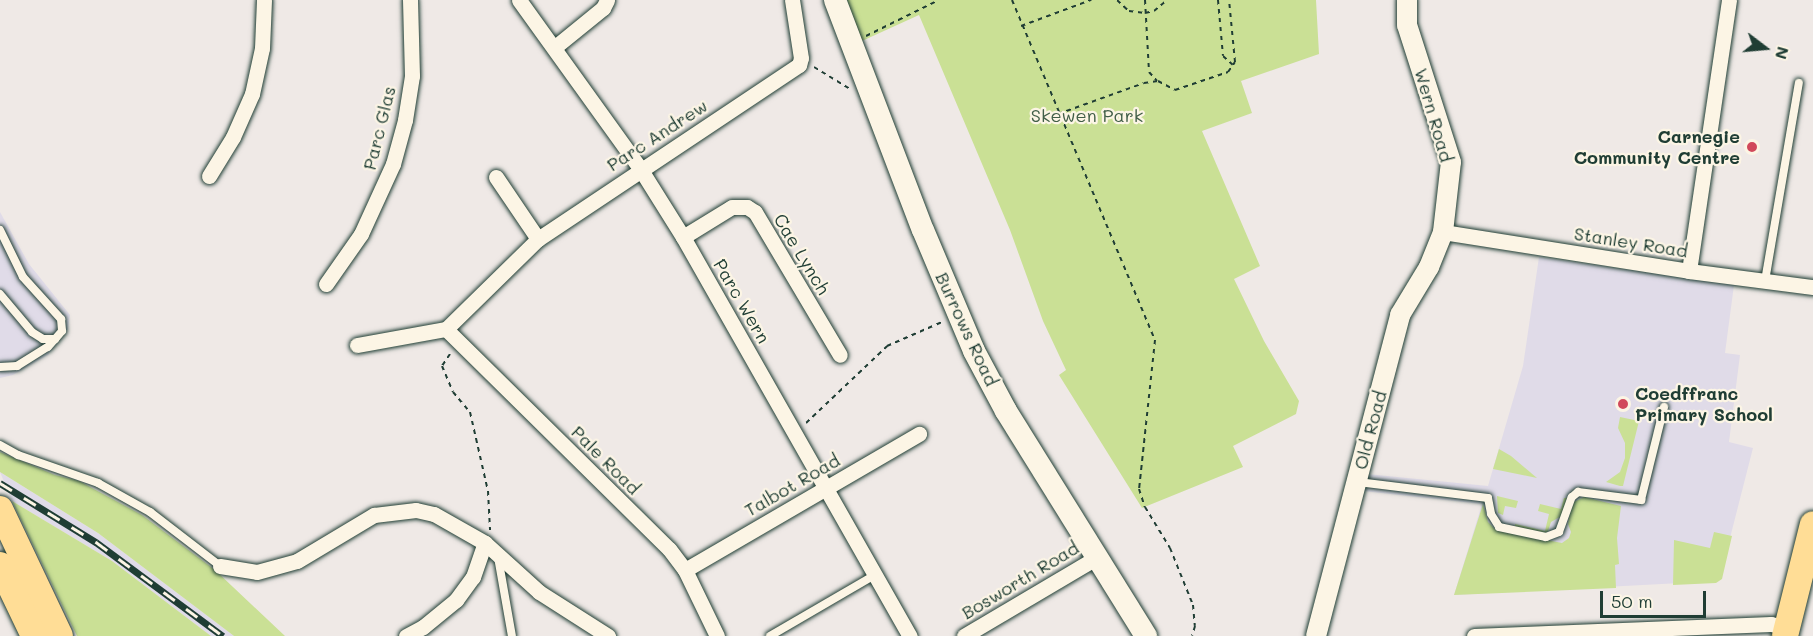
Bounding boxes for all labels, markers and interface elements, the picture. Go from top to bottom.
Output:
north arrow [1735,18,1795,78]
text: N [1771,44,1795,62]
street label: Wern Road [1410,66,1458,164]
street label: Parc Glas [358,84,400,172]
street label: Parc Andrew [603,94,711,176]
park label: Skewen Park [1031,104,1143,126]
place label: Carnegie Community Centre [1574,126,1740,168]
marker: Carnegie Community Centre [1745,140,1759,154]
street label: Cae Lynch [769,210,835,298]
street label: Stanley Road [1573,222,1689,262]
street label: Parc Wern [709,255,775,347]
street label: Burrows Road [931,269,1003,389]
place label: Coedffranc Primary School [1635,383,1773,426]
street label: Old Road [1349,388,1391,472]
marker: Coedffranc Primary School [1616,397,1630,411]
street label: Pale Road [567,421,645,499]
street label: Talbot Road [741,449,843,521]
street label: Bosworth Road [957,537,1083,623]
scale bar [1603,579,1710,617]
text: 50 m [1611,589,1653,613]

